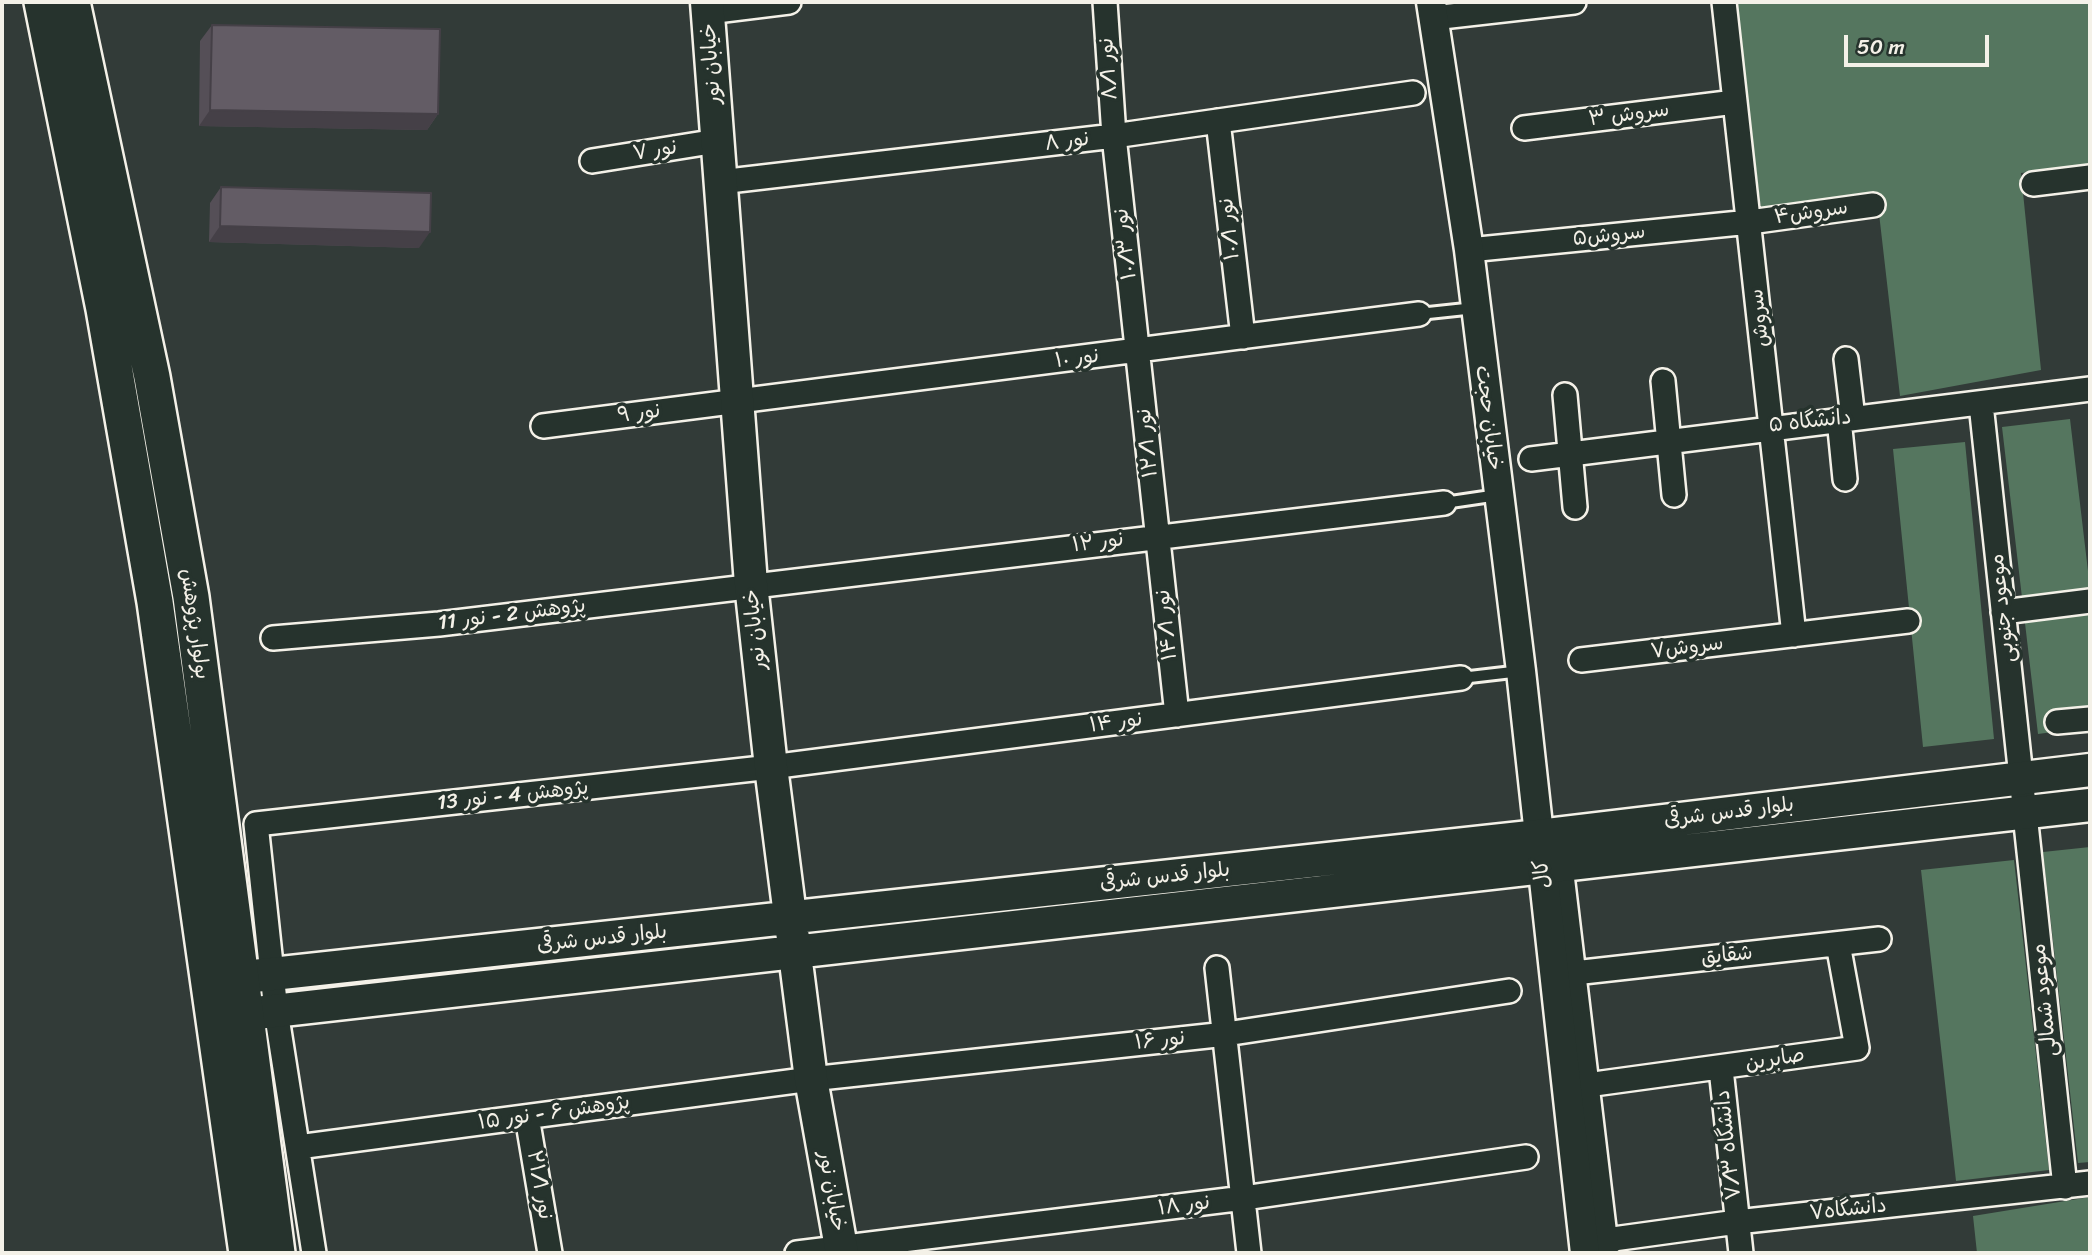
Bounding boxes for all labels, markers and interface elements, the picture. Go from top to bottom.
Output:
scale bar [1847,21,1992,65]
street label: خیابان نور [697,22,727,106]
text: 50 m [1857,28,1905,66]
street label: نور ۸/۱ [1094,37,1124,101]
street label: سروش ۳ [1587,98,1671,132]
street label: نور ۸ [1043,127,1091,157]
street label: نور ۷ [631,135,679,167]
street label: سروش۴ [1772,195,1850,231]
street label: نور ۱۰/۱ [1214,197,1246,261]
street label: نور ۱۰/۳ [1109,207,1143,281]
street label: سروش۵ [1571,220,1647,252]
street label: سروش [1744,288,1776,348]
street label: نور ۱۰ [1053,344,1101,374]
street label: خیابان حجت [1469,364,1507,472]
street label: نور ۹ [616,399,662,429]
street label: دانشگاه ۵ [1767,405,1853,439]
street label: نور ۱۲/۱ [1132,407,1164,479]
street label: نور ۱۲ [1071,527,1125,559]
street label: موعود جنوبی [1985,552,2021,664]
street label: بولوار پژوهش [174,567,214,681]
street label: خیابان نور [739,588,773,672]
street label: نور ۱۴/۱ [1151,588,1183,662]
street label: پژوهش 2 - نور 11 [437,593,587,637]
street label: سروش۷ [1649,631,1725,665]
street label: نور ۱۴ [1088,707,1144,739]
street label: پژوهش 4 - نور 13 [436,776,590,816]
street label: بلوار قدس شرقی [1663,793,1795,833]
street label: بلوار قدس شرقی [1099,858,1231,896]
street label: کال [1529,858,1557,890]
street label: بلوار قدس شرقی [536,920,668,958]
street label: شقایق [1700,941,1754,971]
street label: موعود شمالی [2027,942,2063,1058]
street label: نور ۱۶ [1134,1026,1186,1056]
street label: صابرین [1743,1043,1807,1077]
street label: دانشگاه ۷/۳ [1711,1089,1747,1201]
street label: پژوهش ۶ - نور ۱۵ [477,1090,631,1136]
street label: نور ۲۱/۱ [521,1149,557,1221]
street label: خیابان نور [811,1149,851,1233]
street label: نور ۱۸ [1157,1190,1211,1222]
street label: دانشگاه۷ [1808,1193,1888,1227]

